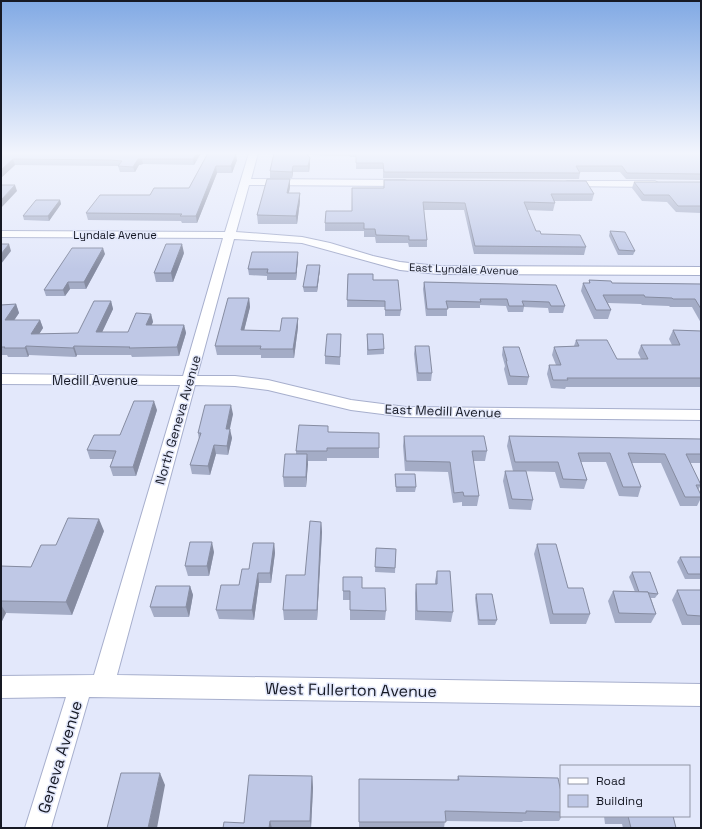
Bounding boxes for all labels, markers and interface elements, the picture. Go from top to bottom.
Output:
street label: Lyndale Avenue [73,228,157,242]
street label: East Lyndale Avenue [409,260,519,278]
street label: North Geneva Avenue [151,353,205,487]
street label: Medill Avenue [52,372,138,389]
street label: East Medill Avenue [384,400,502,422]
street label: West Fullerton Avenue [265,678,437,702]
street label: Geneva Avenue [33,698,87,816]
legend [560,765,690,817]
text: Road [596,773,625,789]
text: Building [596,793,643,809]

